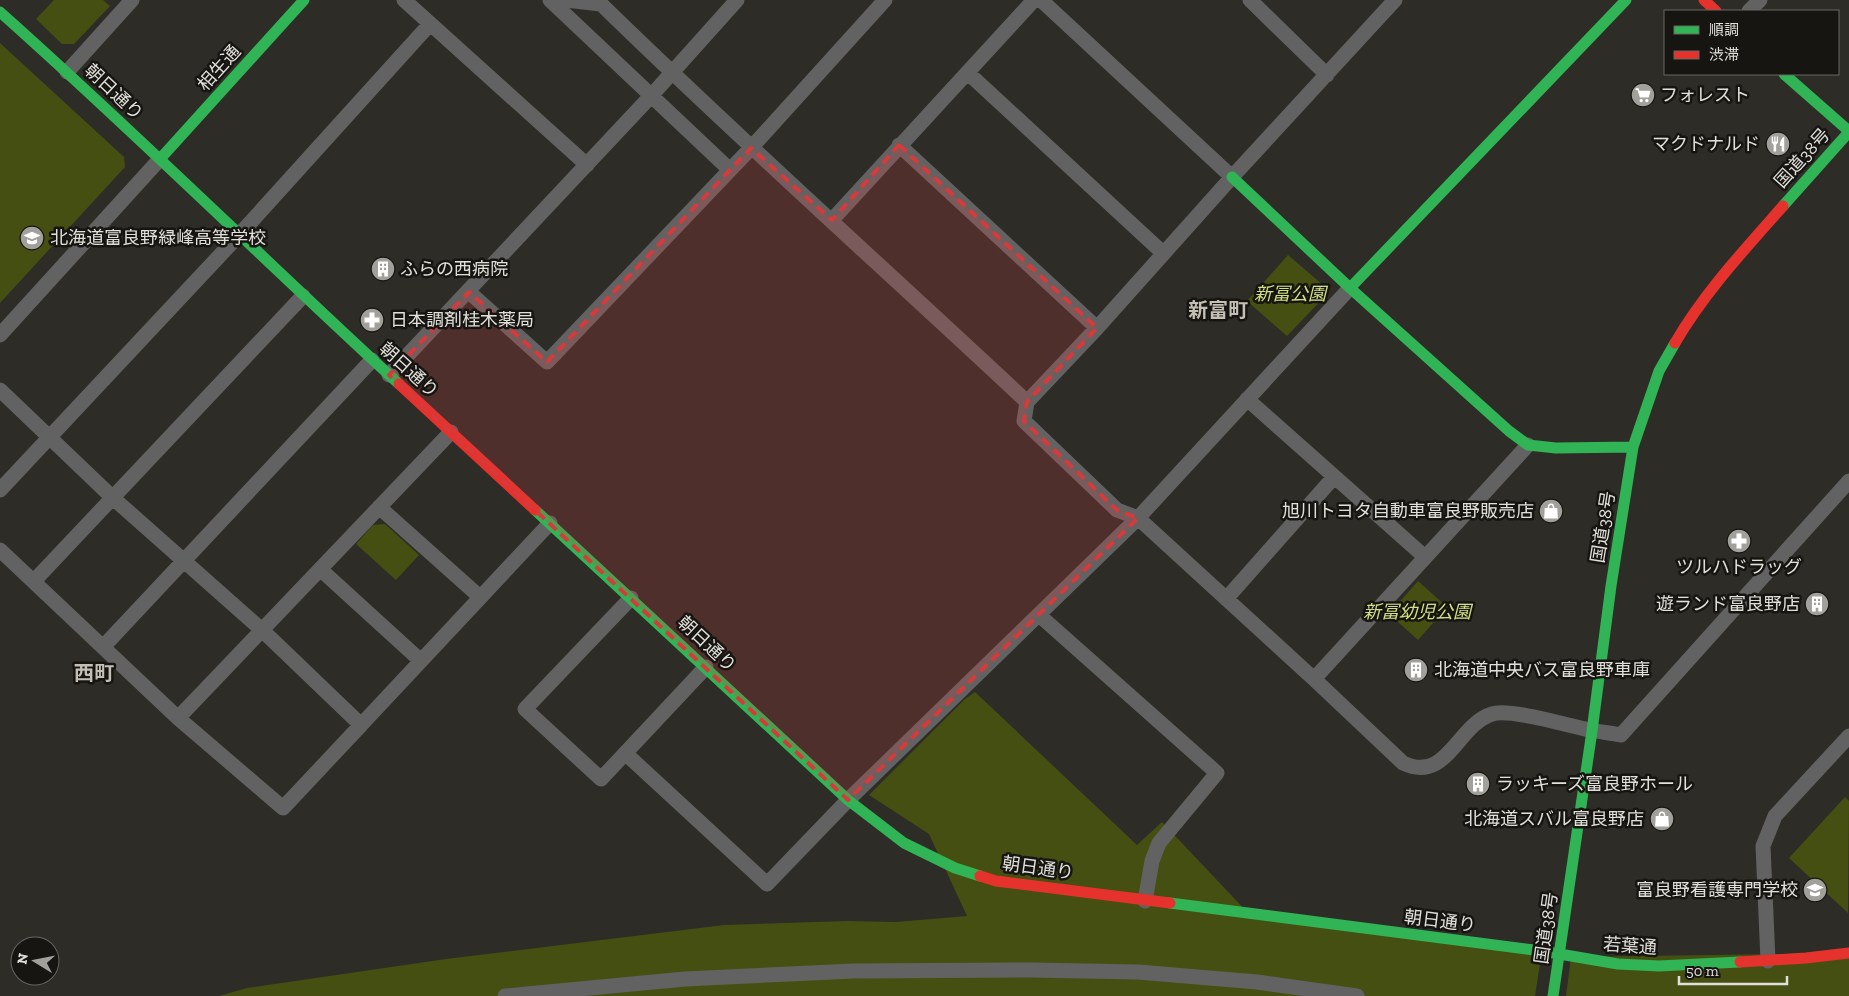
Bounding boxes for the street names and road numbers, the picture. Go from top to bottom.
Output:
street label: 相生通 [193,41,245,95]
street label: 朝日通り [80,59,148,125]
street label: 国道38号 [1770,124,1834,192]
street label: 朝日通り [375,338,443,402]
street label: 国道38号 [1586,489,1620,565]
street label: 朝日通り [673,611,741,677]
street label: 朝日通り [1001,852,1075,884]
street label: 国道38号 [1530,891,1562,965]
street label: 朝日通り [1403,906,1477,936]
street label: 若葉通 [1602,933,1658,959]

